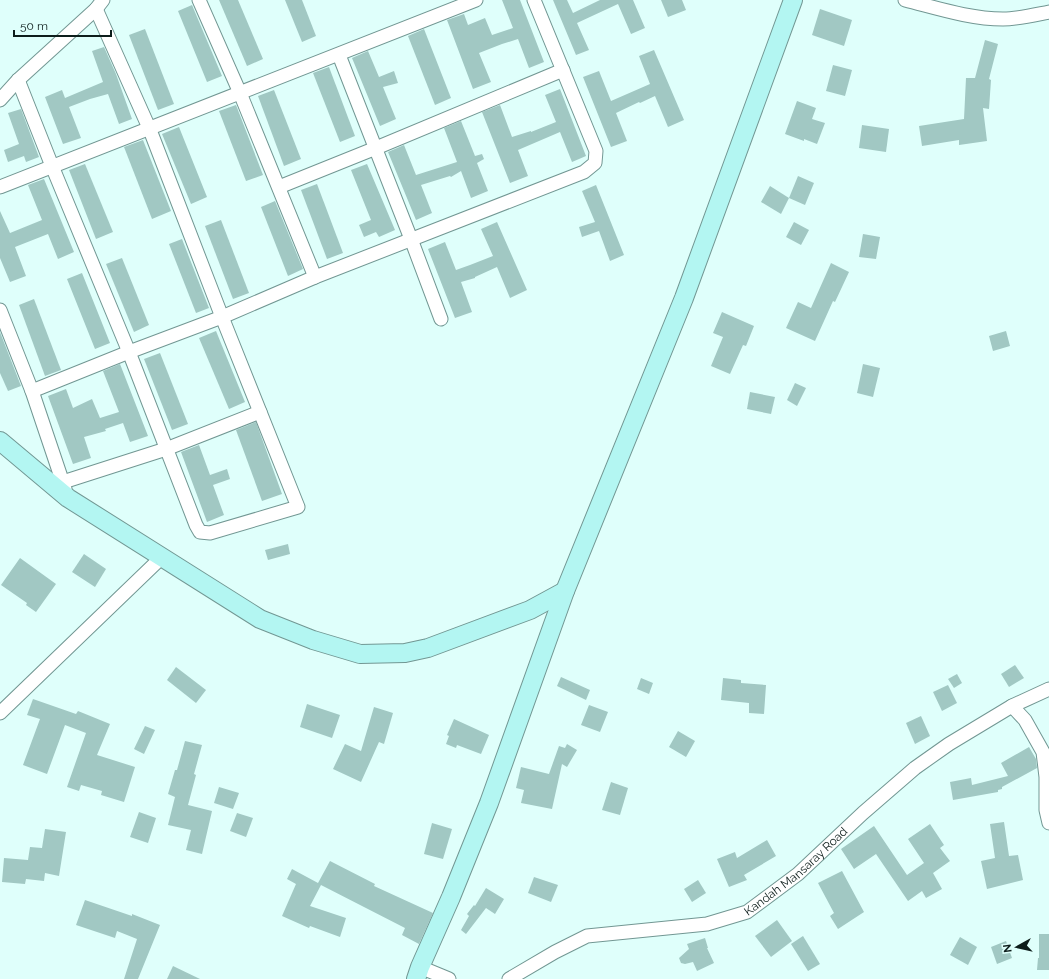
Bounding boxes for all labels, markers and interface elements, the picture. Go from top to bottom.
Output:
scale bar [14,12,111,38]
text: 50 m [20,19,48,33]
street label: Kandah Mansaray Road [742,824,850,919]
north arrow [997,927,1037,967]
text: N [1001,943,1015,953]

